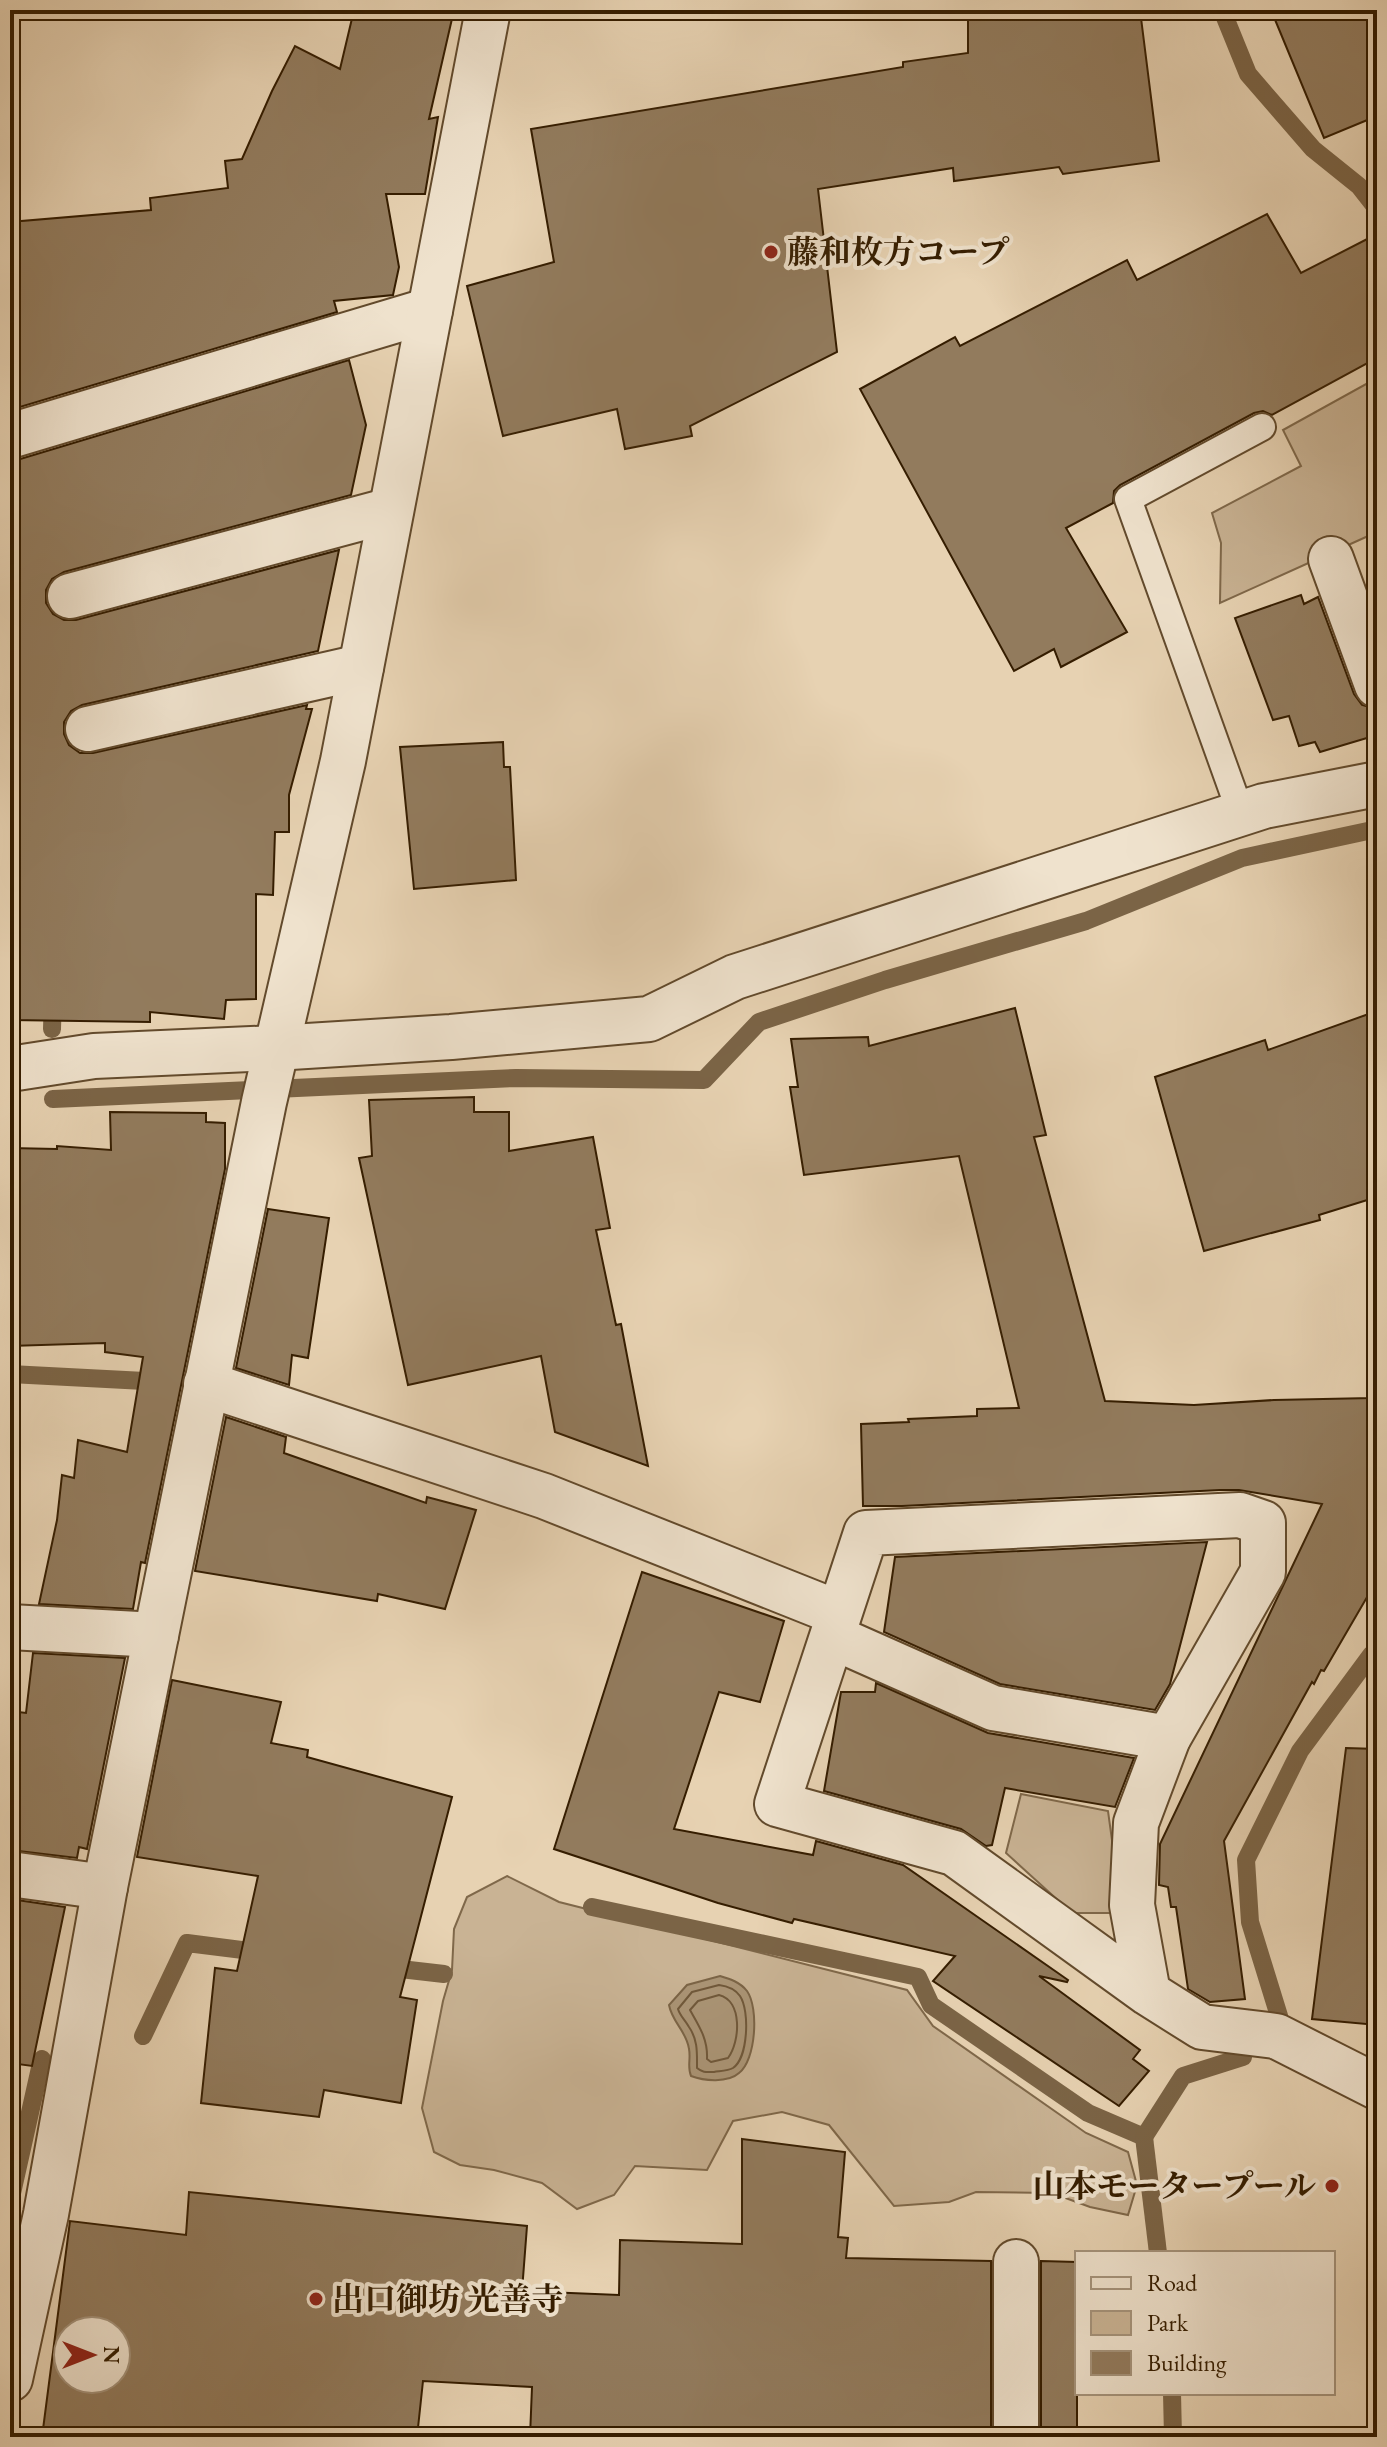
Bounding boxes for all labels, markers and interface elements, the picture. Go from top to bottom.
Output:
place label: 藤和枚方コープ [787,231,1009,273]
marker: 藤和枚方コープ [762,243,780,261]
place label: 山本モータープール [1032,2165,1316,2207]
marker: 山本モータープール [1323,2177,1341,2195]
legend [1075,2251,1335,2395]
text: Road [1147,2267,1198,2298]
place label: 出口御坊 光善寺 [332,2278,564,2320]
marker: 出口御坊 光善寺 [307,2290,325,2308]
text: Park [1147,2307,1189,2338]
north arrow [52,2315,132,2395]
text: N [97,2346,126,2364]
text: Building [1147,2347,1227,2378]

